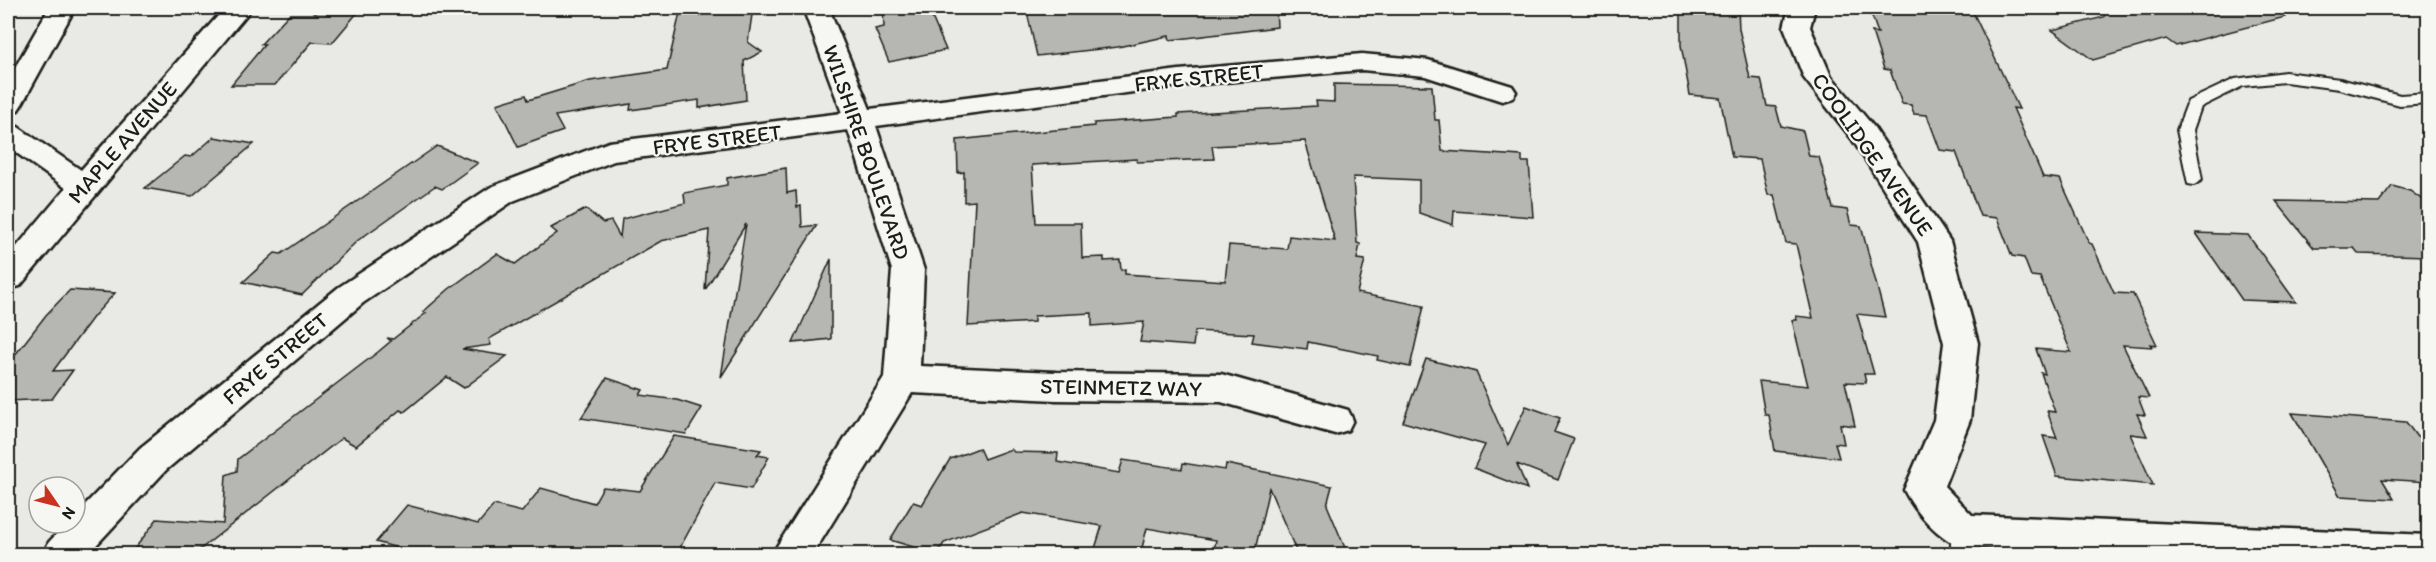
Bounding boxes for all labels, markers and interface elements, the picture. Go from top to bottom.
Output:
street label: WILSHIRE BOULEVARD [817,41,916,263]
street label: FRYE STREET [1133,57,1266,98]
street label: COOLIDGE AVENUE [1806,67,1939,241]
street label: MAPLE AVENUE [62,76,183,209]
street label: FRYE STREET [651,118,784,161]
street label: FRYE STREET [217,306,334,410]
street label: STEINMETZ WAY [1040,373,1203,402]
north arrow [27,475,87,535]
text: N [58,503,80,523]

